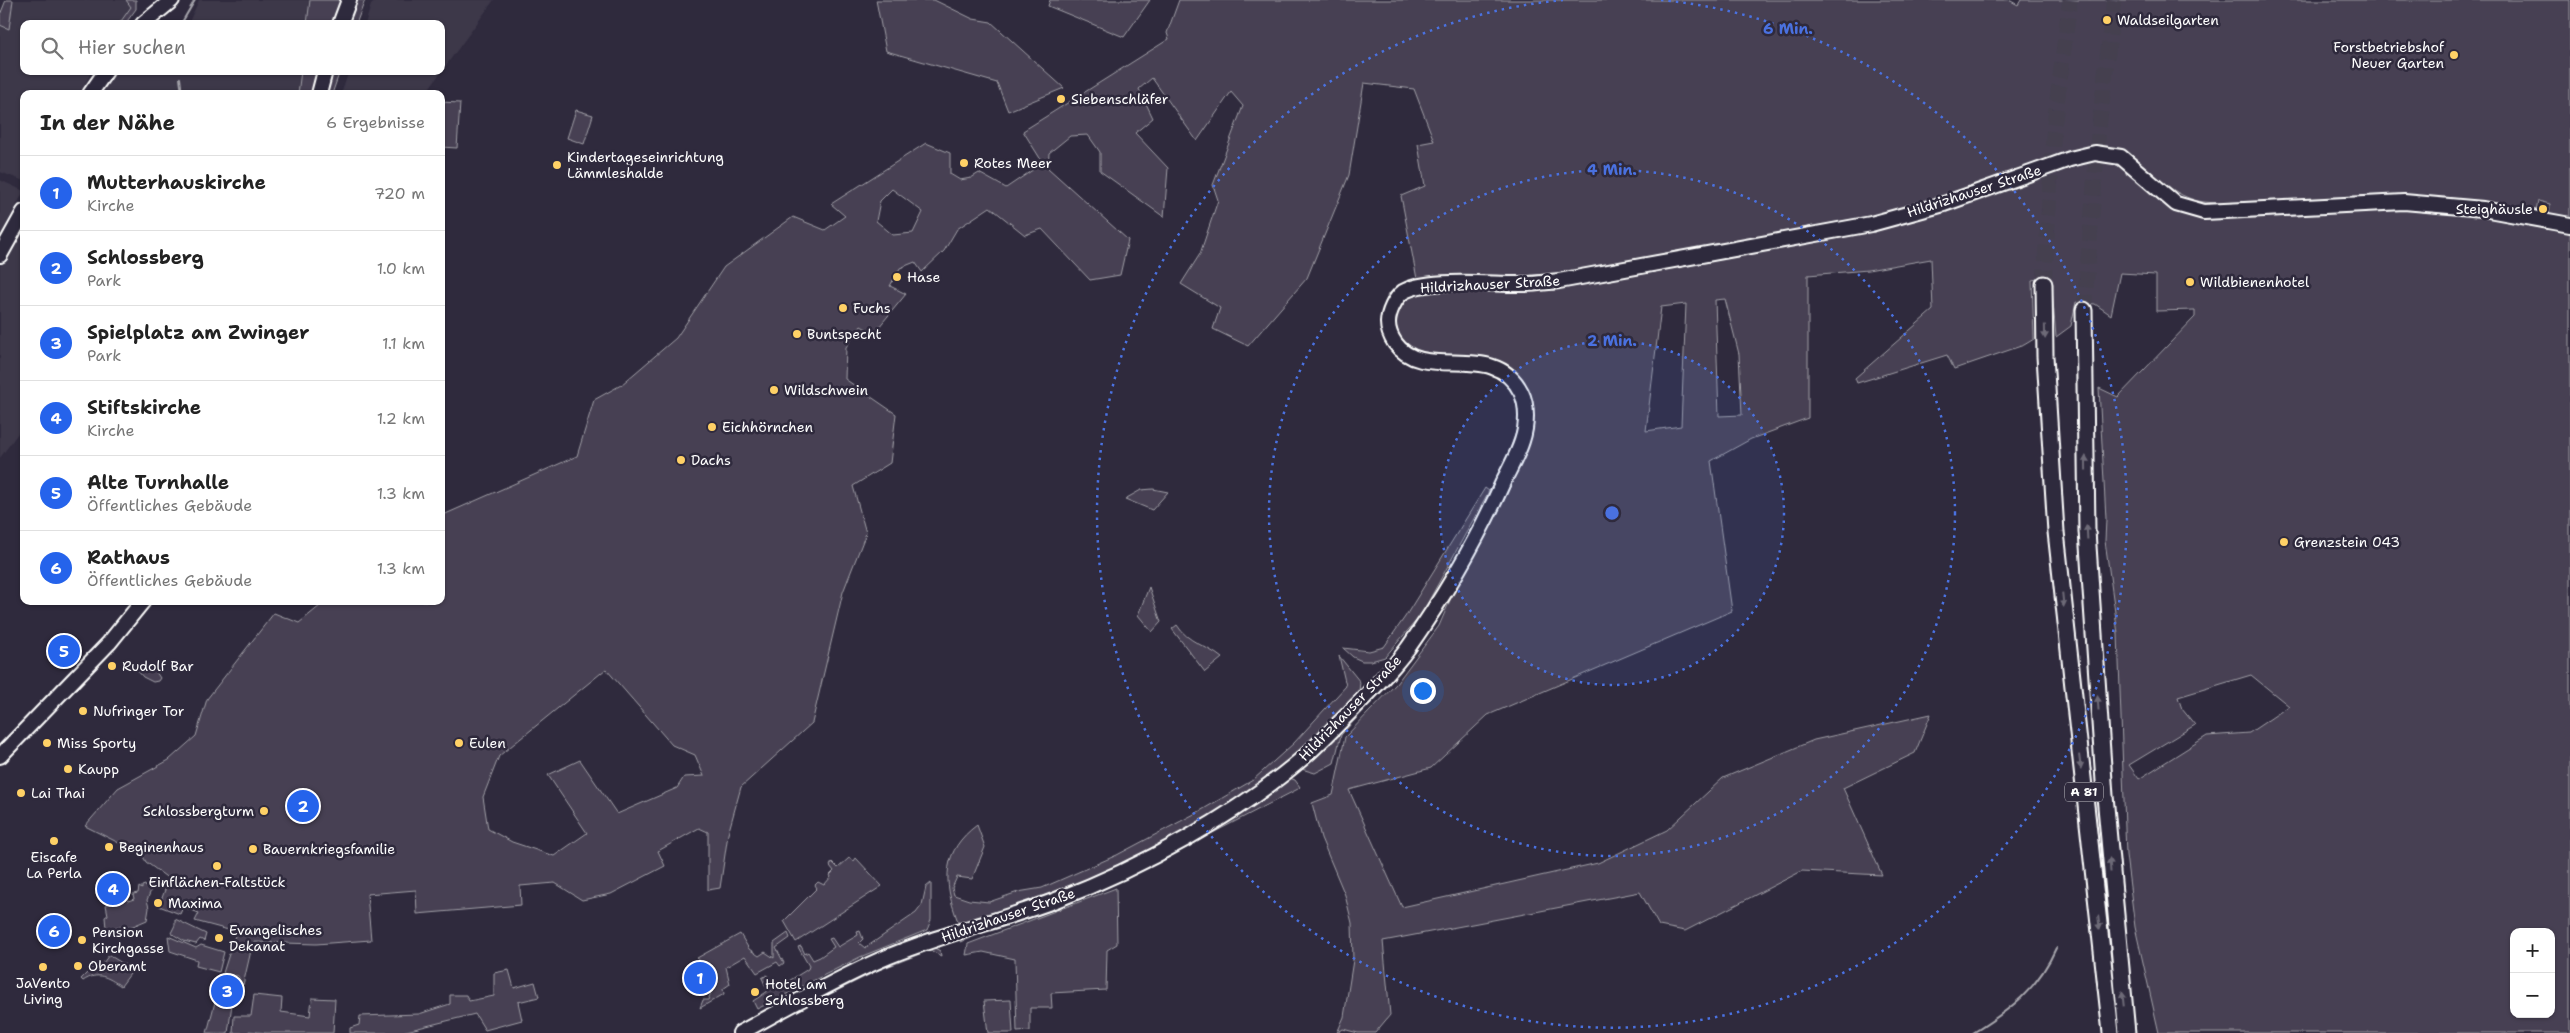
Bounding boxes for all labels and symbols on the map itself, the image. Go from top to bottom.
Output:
place label: Waldseilgarten [2117,11,2219,29]
marker: Waldseilgarten [2101,14,2113,26]
text: 6 Min. [1763,19,1813,39]
place label: Forstbetriebshof Neuer Garten [2333,38,2445,72]
marker: Forstbetriebshof Neuer Garten [2448,49,2460,61]
place label: Siebenschläfer [1071,90,1169,108]
marker: Siebenschläfer [1055,93,1067,105]
place label: Kindertageseinrichtung Lämmleshalde [567,148,724,182]
place label: Rotes Meer [974,154,1053,172]
marker: Rotes Meer [958,157,970,169]
marker: Kindertageseinrichtung Lämmleshalde [551,159,563,171]
text: 4 Min. [1587,160,1637,180]
street label: Hildrizhauser Straße [1904,161,2044,221]
place label: Steighäusle [2456,200,2533,218]
marker: Steighäusle [2537,203,2549,215]
place label: Hase [907,268,940,286]
marker: Hase [891,271,903,283]
street label: Hildrizhauser Straße [1419,271,1561,297]
place label: Wildbienenhotel [2200,273,2310,291]
marker: Wildbienenhotel [2184,276,2196,288]
place label: Fuchs [853,299,891,317]
marker: Fuchs [837,302,849,314]
place label: Buntspecht [807,325,882,343]
one-way arrow [2041,325,2049,341]
marker: Buntspecht [791,328,803,340]
text: 2 Min. [1587,331,1637,351]
place label: Wildschwein [784,381,869,399]
marker: Wildschwein [768,384,780,396]
place label: Eichhörnchen [722,418,813,436]
marker: Eichhörnchen [706,421,718,433]
place label: Dachs [691,451,731,469]
marker: Dachs [675,454,687,466]
one-way arrow [2081,454,2089,470]
centre of rings [1603,504,1621,522]
one-way arrow [2083,524,2091,540]
place label: Grenzstein 043 [2294,533,2400,551]
marker: Grenzstein 043 [2278,536,2290,548]
one-way arrow [2059,592,2067,608]
pin: 5 [48,632,80,670]
street label: Hildrizhauser Straße [1295,651,1405,765]
place label: Rudolf Bar [122,657,194,675]
marker: Rudolf Bar [106,660,118,672]
your location [1410,678,1436,704]
one-way arrow [2094,694,2102,710]
place label: Nufringer Tor [93,702,185,720]
marker: Nufringer Tor [77,705,89,717]
place label: Miss Sporty [57,734,136,752]
place label: Eulen [469,734,506,752]
marker: Miss Sporty [41,737,53,749]
marker: Eulen [453,737,465,749]
one-way arrow [2076,754,2084,770]
place label: Kaupp [78,760,119,778]
marker: Kaupp [62,763,74,775]
road number: A 81 [2065,782,2103,802]
place label: Lai Thai [31,784,85,802]
marker: Lai Thai [15,787,27,799]
pin: 2 [287,787,319,825]
place label: Schlossbergturm [143,802,254,820]
marker: Schlossbergturm [258,805,270,817]
marker: Eiscafe La Perla [48,835,60,847]
place label: Beginenhaus [119,838,204,856]
place label: Bauernkriegsfamilie [263,840,395,858]
marker: Beginenhaus [103,841,115,853]
marker: Bauernkriegsfamilie [247,843,259,855]
place label: Eiscafe La Perla [26,848,82,882]
one-way arrow [2106,856,2114,872]
marker: Einflächen-Faltstück [211,860,223,872]
pin: 4 [97,870,129,908]
place label: Einflächen-Faltstück [148,873,286,891]
street label: Hildrizhauser Straße [939,884,1077,946]
place label: Maxima [168,894,222,912]
marker: Maxima [152,897,164,909]
pin: 6 [38,912,70,950]
one-way arrow [2095,915,2103,931]
place label: Evangelisches Dekanat [229,921,322,955]
place label: Pension Kirchgasse [92,923,164,957]
marker: Evangelisches Dekanat [213,932,225,944]
marker: Pension Kirchgasse [76,934,88,946]
place label: Oberamt [88,957,147,975]
pin: 1 [684,959,716,997]
marker: Oberamt [72,960,84,972]
marker: JaVento Living [37,961,49,973]
pin: 3 [211,972,243,1010]
place label: JaVento Living [16,974,70,1008]
place label: Hotel am Schlossberg [765,975,844,1009]
marker: Hotel am Schlossberg [749,986,761,998]
one-way arrow [2119,991,2127,1007]

